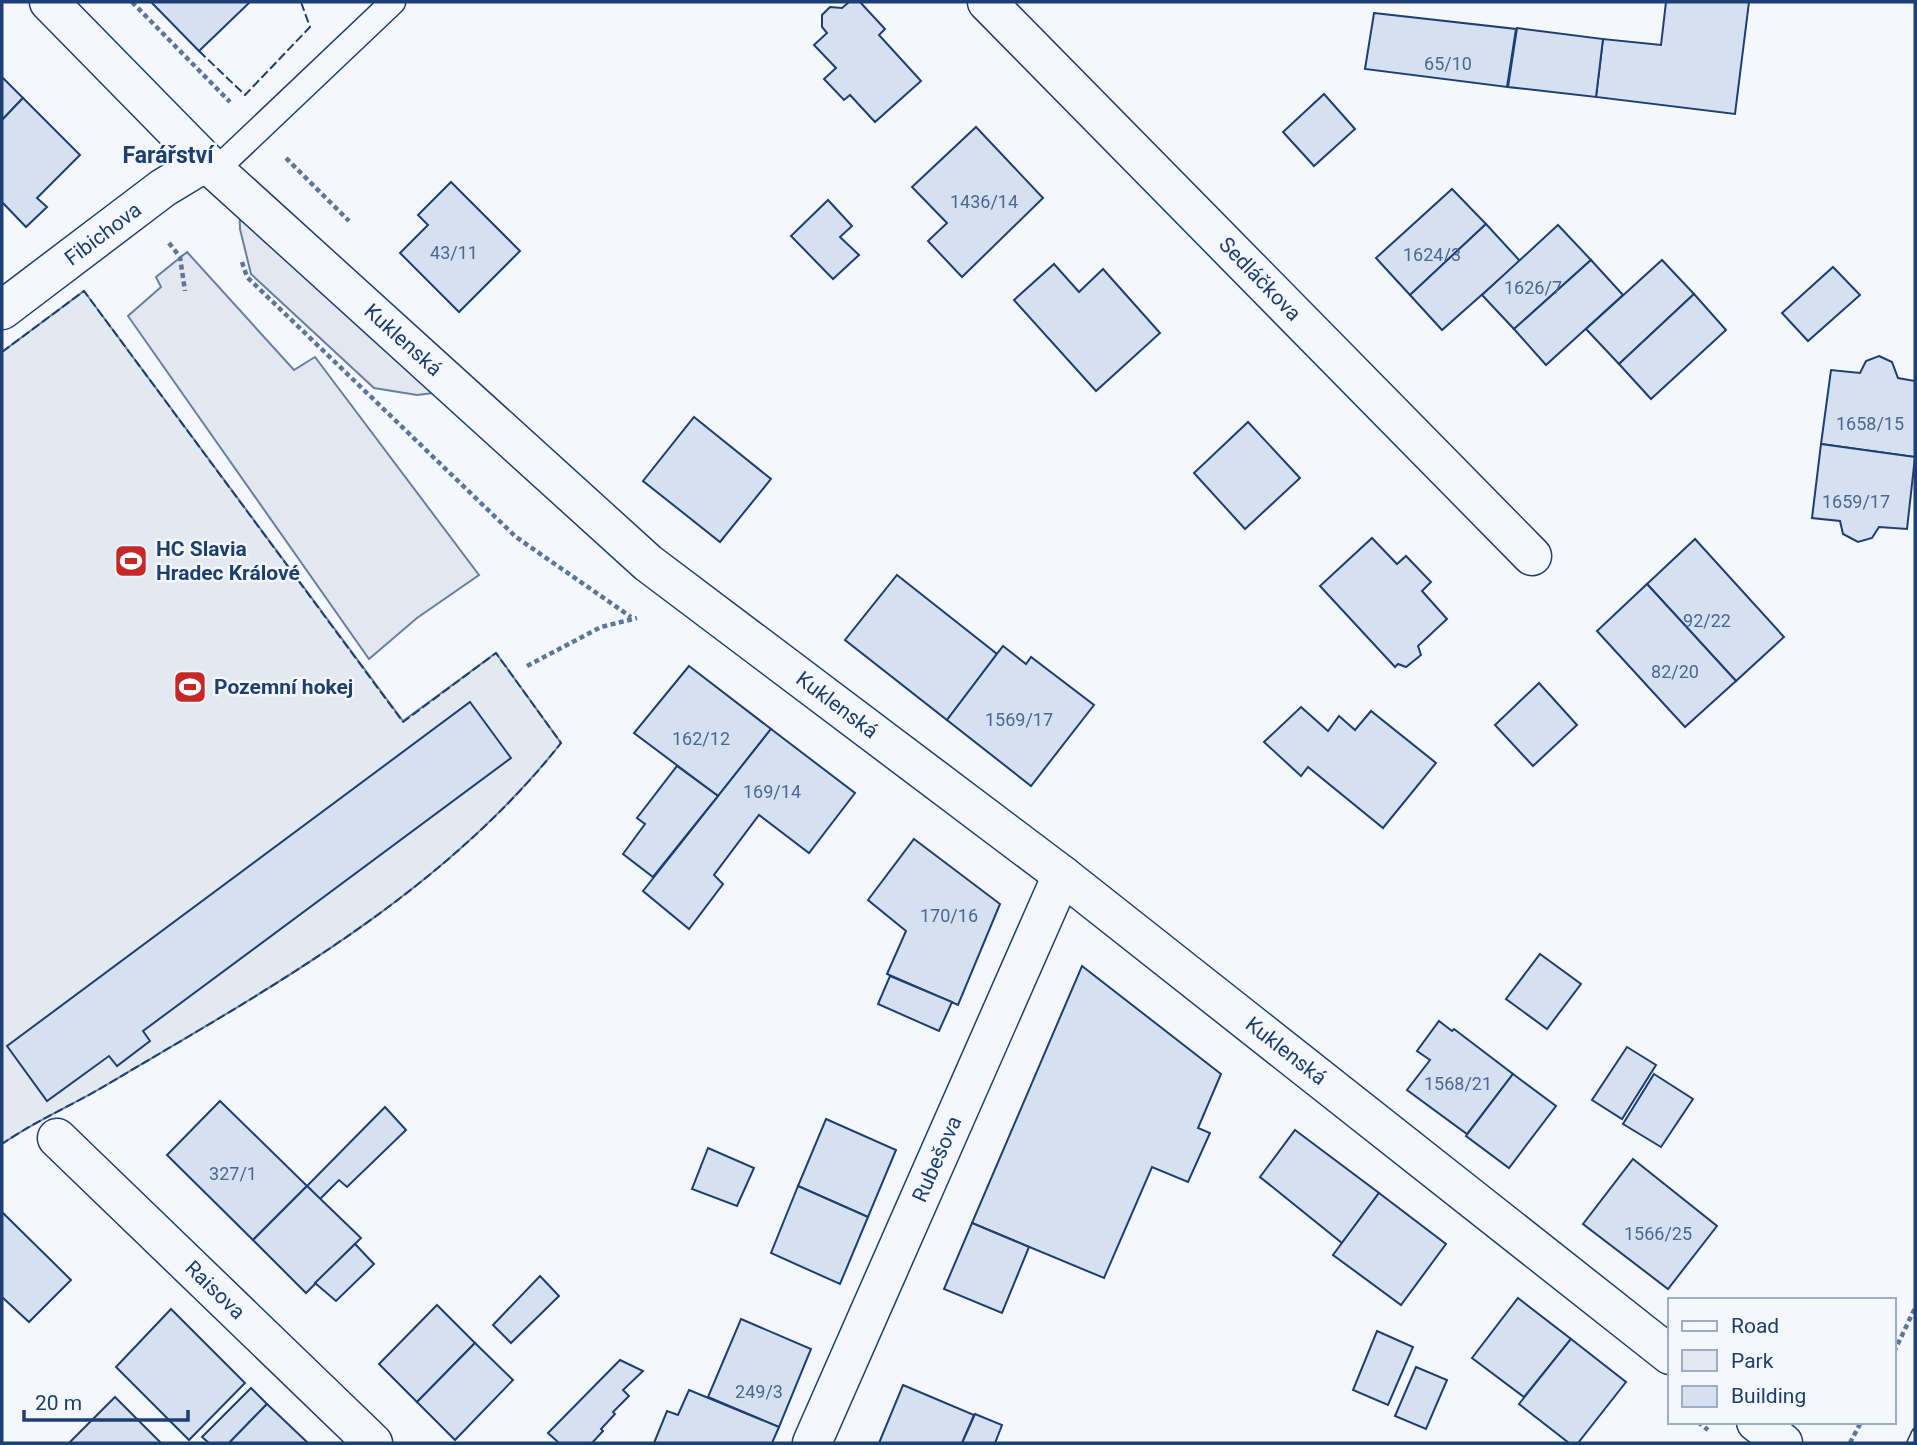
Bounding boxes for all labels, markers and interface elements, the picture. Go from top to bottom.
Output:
house number: 65/10 [1424,53,1472,74]
district label: Farářství [123,142,215,169]
house number: 1436/14 [950,191,1018,212]
street label: Fibichova [60,198,146,270]
street label: Sedláčkova [1214,232,1306,326]
house number: 43/11 [430,242,478,263]
house number: 1624/3 [1403,244,1461,265]
house number: 1626/7 [1504,277,1562,298]
street label: Kuklenská [359,299,447,381]
house number: 1658/15 [1836,413,1904,434]
house number: 1659/17 [1822,491,1890,512]
place label: HC Slavia Hradec Králové [156,537,300,585]
sports icon: HC Slavia Hradec Králové [112,542,150,580]
house number: 92/22 [1683,610,1731,631]
house number: 82/20 [1651,661,1699,682]
street label: Kuklenská [791,667,883,743]
sports icon: Pozemní hokej [171,668,209,706]
place label: Pozemní hokej [214,675,353,699]
house number: 1569/17 [985,709,1053,730]
house number: 162/12 [672,728,730,749]
house number: 169/14 [743,781,801,802]
house number: 170/16 [920,905,978,926]
street label: Kuklenská [1241,1012,1331,1090]
house number: 1568/21 [1424,1073,1492,1094]
street label: Rubešova [907,1112,967,1206]
house number: 327/1 [209,1163,257,1184]
house number: 1566/25 [1624,1223,1692,1244]
street label: Raisova [180,1256,250,1324]
legend [1668,1298,1896,1424]
text: Road [1731,1314,1779,1338]
text: Park [1731,1349,1774,1373]
scale bar [24,1378,189,1422]
house number: 249/3 [735,1381,783,1402]
text: Building [1731,1384,1806,1408]
text: 20 m [35,1391,82,1415]

